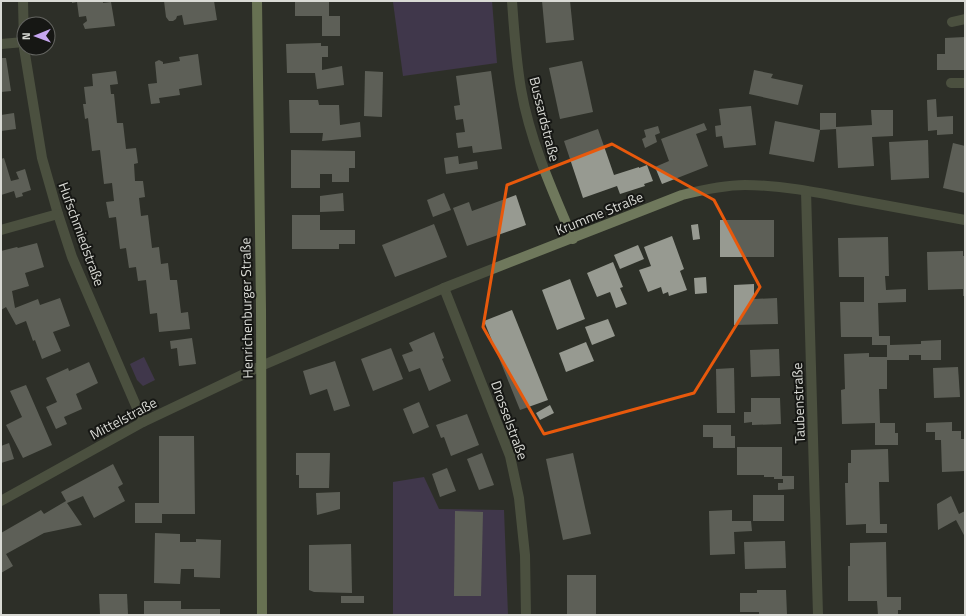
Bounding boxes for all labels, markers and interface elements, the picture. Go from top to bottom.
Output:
north arrow [16,16,56,56]
text: N [18,32,34,40]
street label: Bussardstraße [524,74,566,164]
street label: Hufschmiedstraße [53,179,111,289]
street label: Krumme Straße [552,186,646,240]
street label: Henrichenburger Straße [234,237,258,379]
street label: Taubenstraße [786,362,810,444]
street label: Drosselstraße [486,377,534,463]
street label: Mittelstraße [86,392,160,444]

